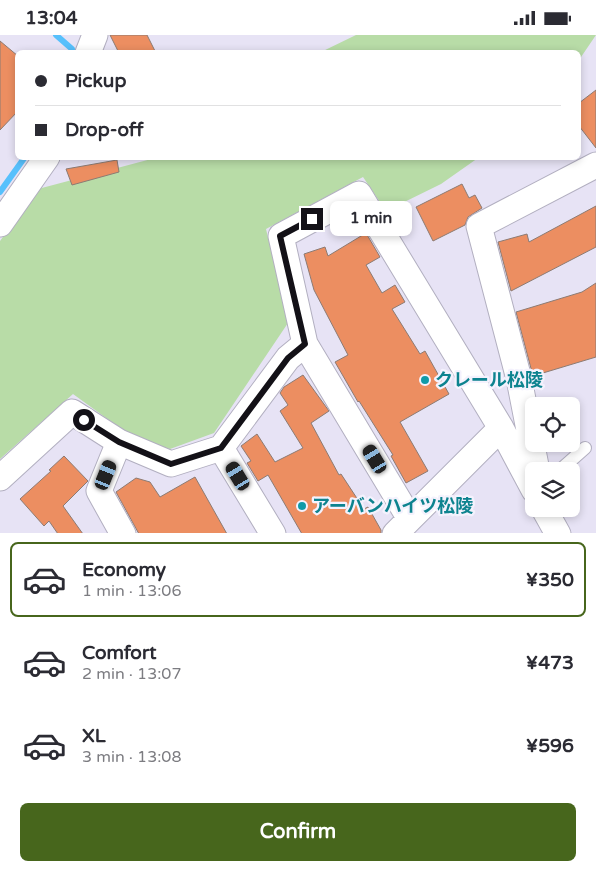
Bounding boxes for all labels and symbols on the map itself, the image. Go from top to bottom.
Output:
callout: 1 min [330,201,412,237]
route end [301,208,323,230]
place label: クレール松陵 [435,369,543,391]
marker: クレール松陵 [419,374,431,386]
route start [73,409,95,431]
car [360,442,389,476]
car [93,458,118,492]
car [223,459,252,493]
place label: アーバンハイツ松陵 [312,495,473,517]
marker: アーバンハイツ松陵 [296,500,308,512]

